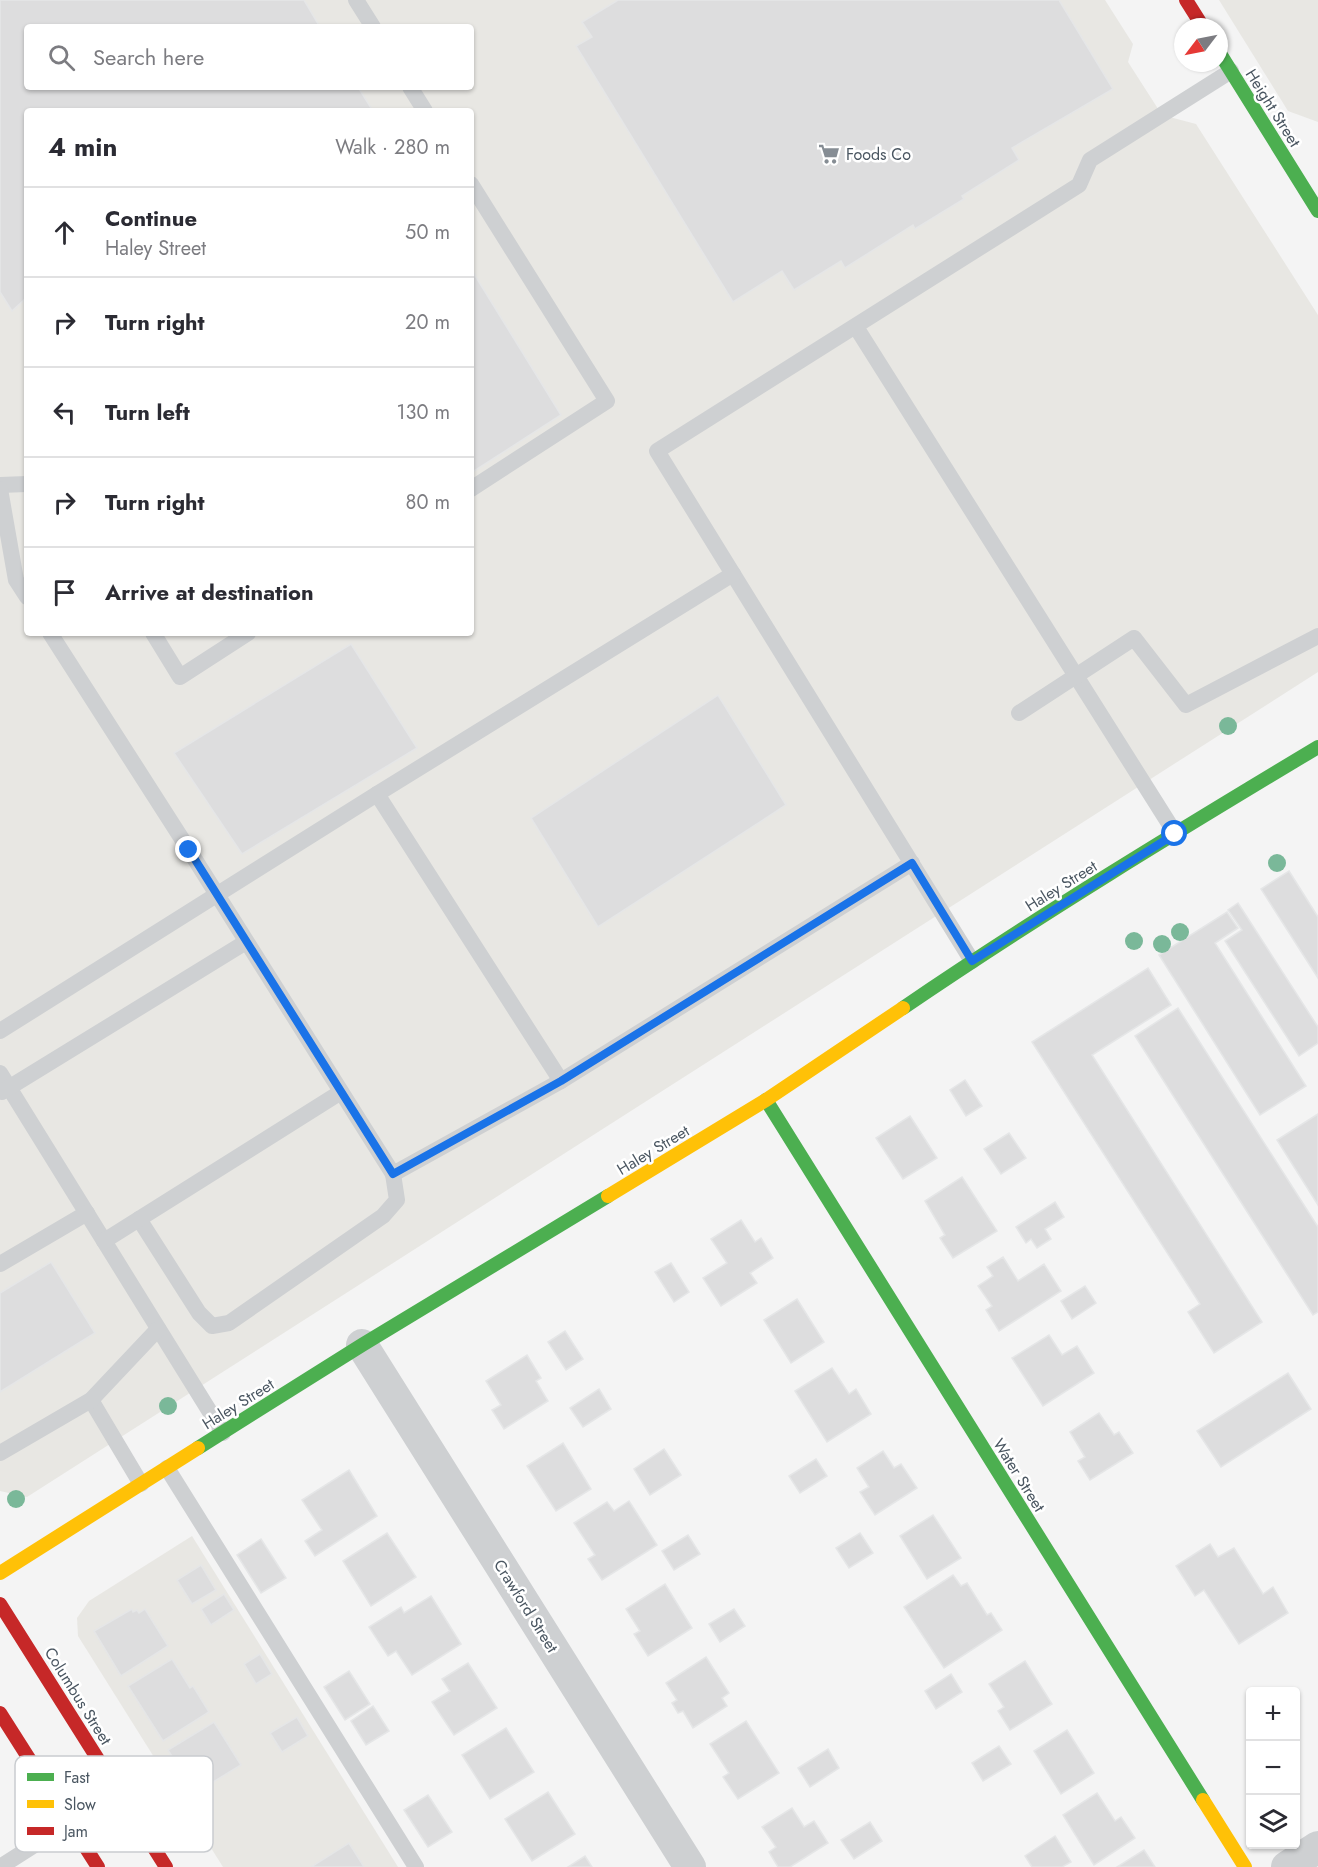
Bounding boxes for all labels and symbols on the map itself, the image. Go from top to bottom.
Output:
north arrow [1174,18,1228,72]
street label: Height Street [1240,65,1306,152]
supermarket icon: Foods Co [817,142,841,166]
place label: Foods Co [846,143,911,166]
route start [1161,820,1187,846]
route end [175,836,201,862]
street label: Haley Street [1021,855,1101,917]
street label: Haley Street [612,1119,694,1181]
street label: Haley Street [198,1373,278,1435]
street label: Water Street [987,1434,1051,1516]
street label: Crawford Street [488,1555,564,1657]
street label: Columbus Street [39,1643,117,1749]
legend [15,1756,213,1852]
text: Fast [64,1766,90,1789]
text: Slow [64,1793,96,1816]
text: Jam [62,1820,88,1843]

